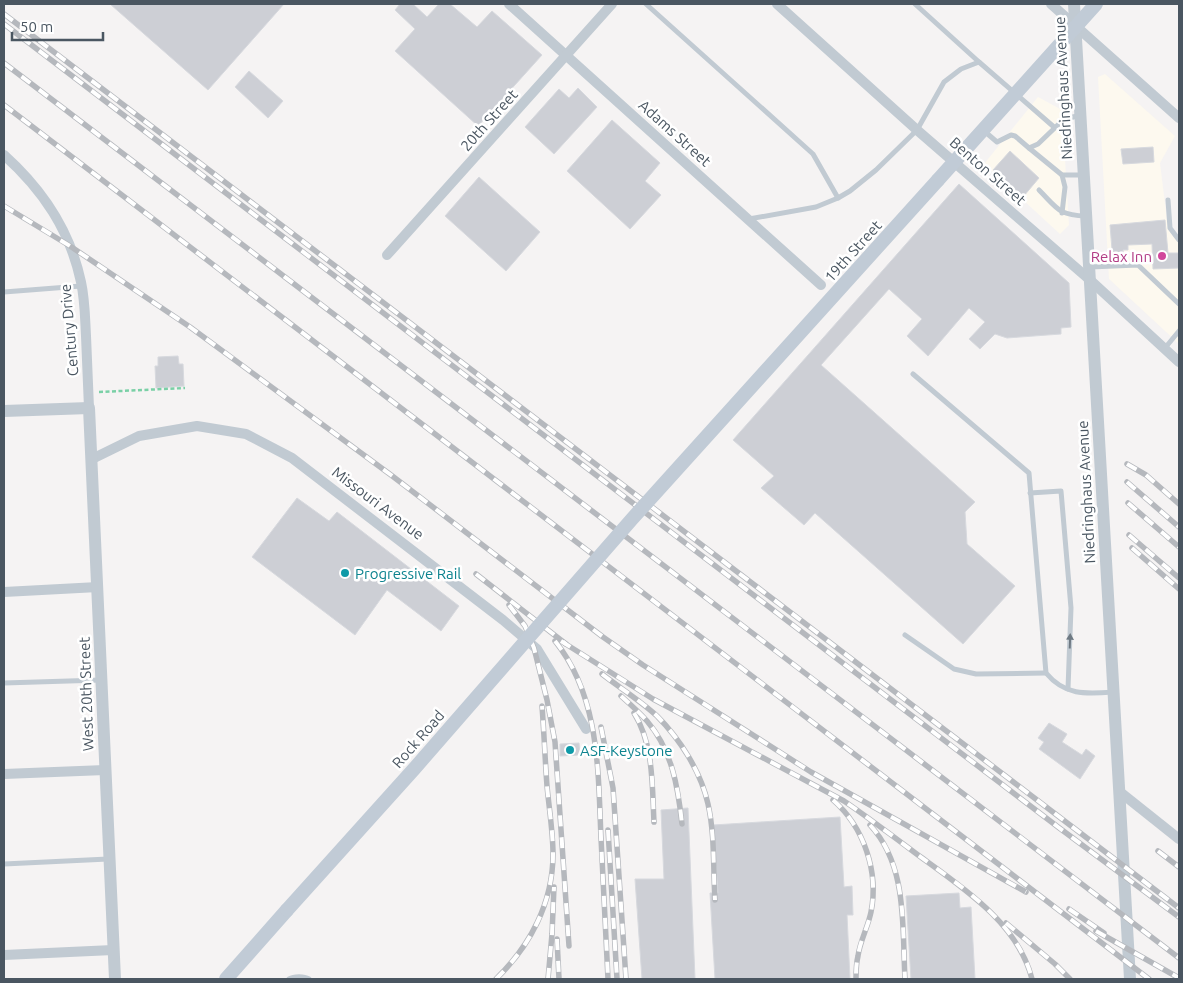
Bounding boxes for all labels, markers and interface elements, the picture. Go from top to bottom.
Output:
scale bar [12,10,104,42]
street label: Niedringhaus Avenue [1051,16,1075,160]
text: 50 m [20,18,53,35]
street label: 20th Street [457,86,521,154]
street label: Adams Street [635,96,715,170]
street label: Benton Street [947,133,1029,209]
street label: 19th Street [821,217,885,285]
place label: Relax Inn [1091,248,1152,265]
marker: Relax Inn [1156,250,1168,262]
street label: Century Drive [56,283,82,377]
street label: Niedringhaus Avenue [1074,420,1098,564]
street label: Missouri Avenue [329,463,427,543]
place label: Progressive Rail [355,565,461,582]
marker: Progressive Rail [339,567,351,579]
one-way arrow [1066,632,1074,648]
street label: West 20th Street [76,636,96,751]
street label: Rock Road [388,707,448,771]
place label: ASF-Keystone [580,742,673,759]
marker: ASF-Keystone [564,744,576,756]

